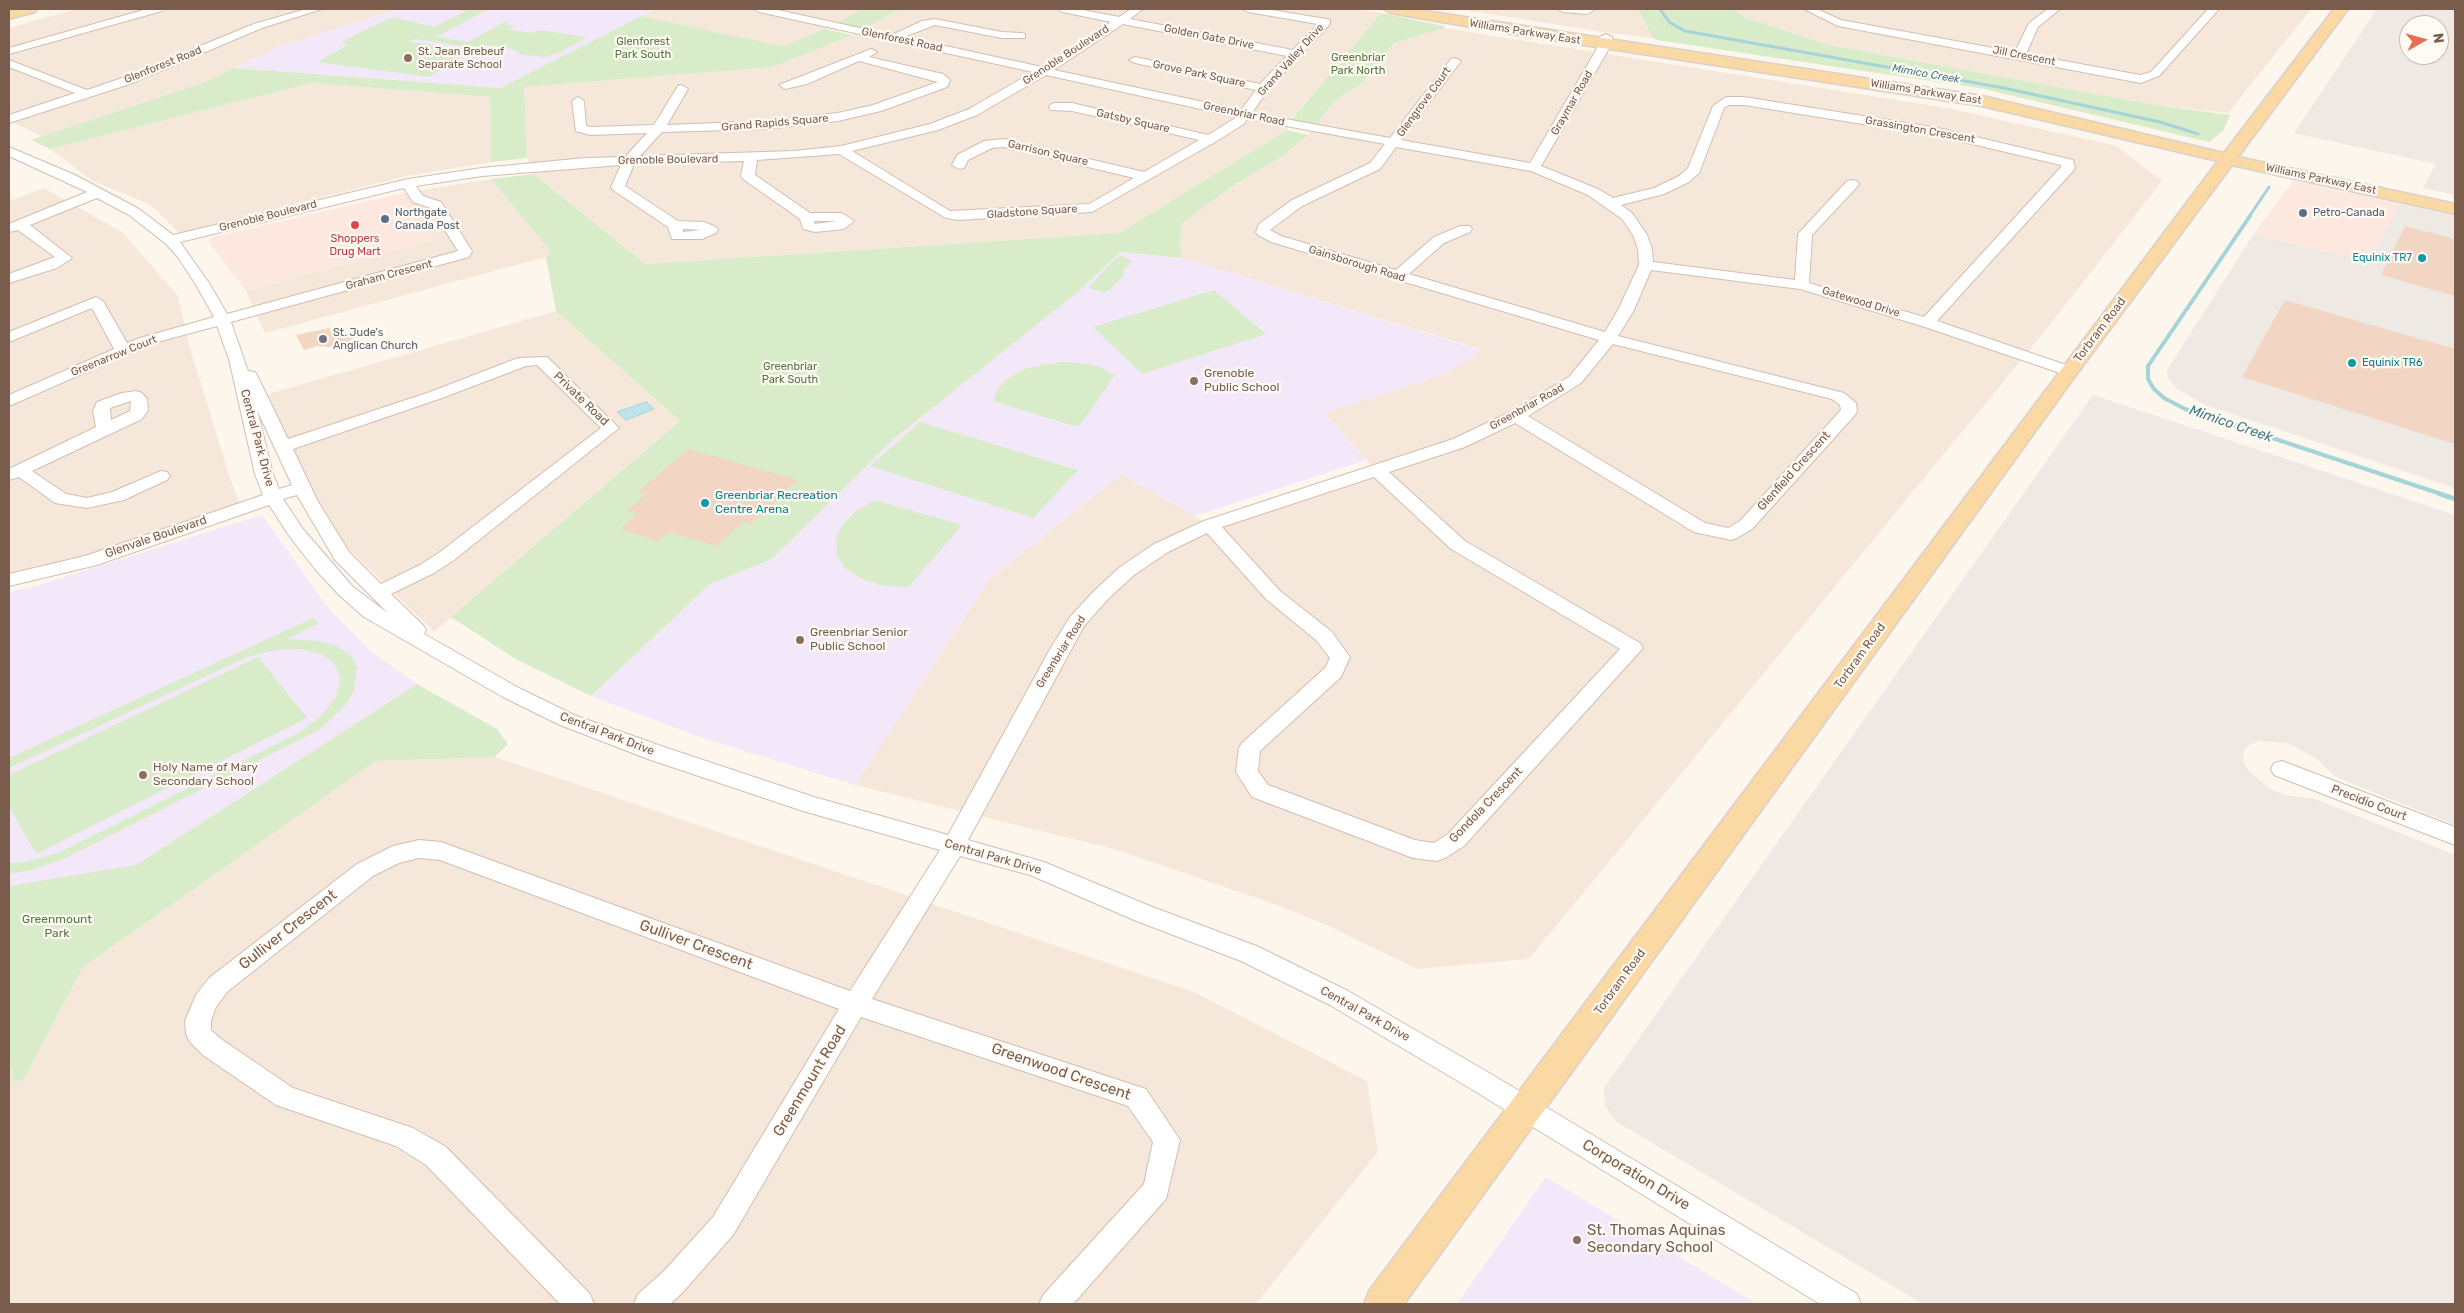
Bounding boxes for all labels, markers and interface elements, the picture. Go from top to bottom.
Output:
north arrow [2399,15,2449,65]
street label: Williams Parkway East [1468,17,1582,47]
street label: Grand Valley Drive [1255,21,1327,99]
street label: Grenoble Boulevard [1020,22,1112,88]
street label: Golden Gate Drive [1163,22,1255,52]
street label: Glenforest Road [860,25,944,55]
text: N [2429,32,2447,44]
park label: Glenforest Park South [615,35,671,61]
street label: Glenforest Road [122,43,204,87]
street label: Jill Crescent [1991,43,2057,69]
place label: St. Jean Brebeuf Separate School [418,45,504,71]
park label: Greenbriar Park North [1331,51,1385,77]
marker: St. Jean Brebeuf Separate School [402,52,414,64]
street label: Grove Park Square [1151,58,1247,90]
water label: Mimico Creek [1891,62,1961,86]
street label: Glengrove Court [1394,64,1454,140]
street label: Graymar Road [1548,68,1596,138]
street label: Williams Parkway East [1869,77,1983,107]
street label: Greenbriar Road [1202,99,1286,129]
street label: Gatsby Square [1095,106,1171,136]
street label: Grand Rapids Square [721,112,829,134]
street label: Grassington Crescent [1864,114,1976,146]
street label: Garrison Square [1006,137,1090,169]
street label: Grenoble Boulevard [618,153,718,167]
street label: Williams Parkway East [2265,161,2377,197]
street label: Grenoble Boulevard [218,197,318,235]
street label: Gladstone Square [986,202,1078,222]
place label: Northgate Canada Post [395,206,460,232]
place label: Petro-Canada [2313,206,2385,220]
marker: Petro-Canada [2297,207,2309,219]
marker: Northgate Canada Post [379,213,391,225]
marker: Shoppers Drug Mart [349,219,361,231]
place label: Shoppers Drug Mart [330,232,380,258]
street label: Gainsborough Road [1307,243,1407,285]
place label: Equinix TR7 [2352,251,2412,265]
marker: Equinix TR7 [2416,252,2428,264]
street label: Graham Crescent [344,257,434,293]
street label: Gatewood Drive [1820,284,1902,320]
street label: Torbram Road [2071,295,2129,365]
place label: St. Jude's Anglican Church [333,326,418,352]
street label: Greenarrow Court [69,333,159,379]
marker: St. Jude's Anglican Church [317,333,329,345]
place label: Equinix TR6 [2362,356,2423,370]
marker: Equinix TR6 [2346,357,2358,369]
park label: Greenbriar Park South [762,360,818,386]
place label: Grenoble Public School [1204,367,1280,395]
street label: Private Road [550,369,612,429]
marker: Grenoble Public School [1188,375,1200,387]
street label: Greenbriar Road [1488,381,1566,433]
street label: Central Park Drive [237,388,277,488]
water label: Mimico Creek [2187,402,2275,446]
street label: Glenfield Crescent [1755,428,1833,514]
place label: Greenbriar Recreation Centre Arena [715,489,838,517]
marker: Greenbriar Recreation Centre Arena [699,497,711,509]
street label: Glenvale Boulevard [103,513,209,561]
street label: Greenbriar Road [1033,613,1089,691]
street label: Torbram Road [1831,620,1889,692]
place label: Greenbriar Senior Public School [810,626,908,654]
marker: Greenbriar Senior Public School [794,634,806,646]
street label: Central Park Drive [558,709,656,759]
place label: Holy Name of Mary Secondary School [153,761,258,789]
street label: Gondola Crescent [1446,764,1526,846]
marker: Holy Name of Mary Secondary School [137,769,149,781]
street label: Precidio Court [2329,782,2409,824]
street label: Central Park Drive [943,836,1043,878]
street label: Gulliver Crescent [236,886,340,974]
park label: Greenmount Park [22,913,92,941]
street label: Gulliver Crescent [637,916,755,974]
street label: Torbram Road [1591,946,1649,1018]
street label: Central Park Drive [1318,983,1412,1045]
street label: Greenmount Road [770,1022,850,1140]
street label: Greenwood Crescent [989,1040,1133,1104]
street label: Corporation Drive [1579,1136,1693,1214]
place label: St. Thomas Aquinas Secondary School [1587,1222,1725,1257]
marker: St. Thomas Aquinas Secondary School [1571,1234,1583,1246]

